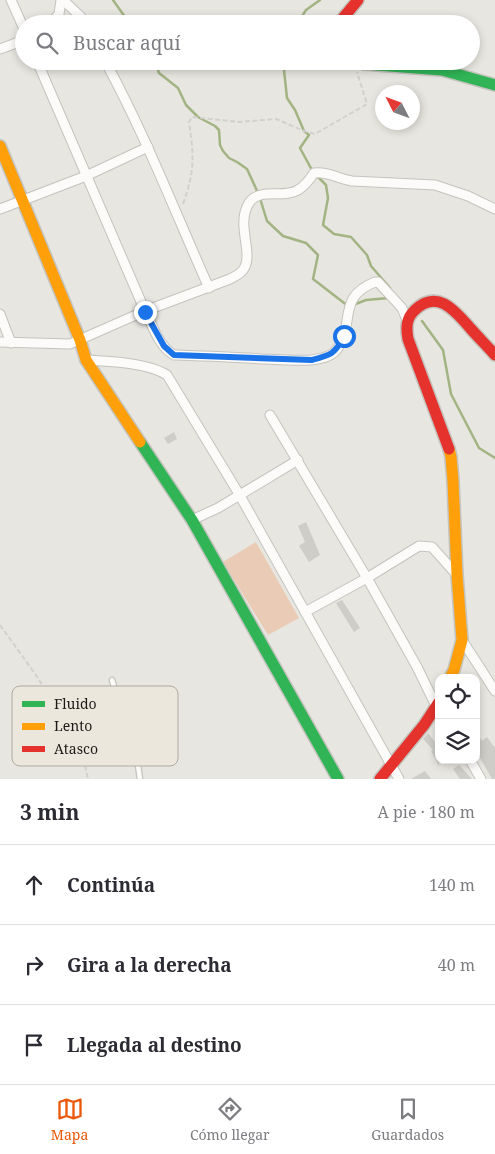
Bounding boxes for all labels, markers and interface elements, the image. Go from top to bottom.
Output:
search box [15,15,480,70]
icon: search [33,29,61,57]
text: Buscar aquí [73,30,181,56]
north arrow [375,85,420,130]
route end [134,301,157,324]
route start [333,325,356,348]
map controls [435,674,480,764]
button: locate [435,674,480,719]
legend [12,686,178,766]
text: Fluido [54,694,97,713]
text: Lento [54,716,92,735]
button: layers [435,719,480,764]
text: Atasco [54,739,98,758]
text: 3 min [20,798,79,826]
text: A pie · 180 m [378,801,475,823]
icon: ahead [20,871,48,899]
text: Continúa [67,872,155,898]
text: 140 m [429,874,475,896]
icon: right [20,951,48,979]
text: Gira a la derecha [67,952,232,978]
text: 40 m [438,954,475,976]
icon: arrive [20,1031,48,1059]
text: Llegada al destino [67,1032,242,1058]
tab: Mapa [51,1095,88,1144]
tab: Cómo llegar [190,1095,270,1144]
tab: Guardados [371,1095,444,1144]

